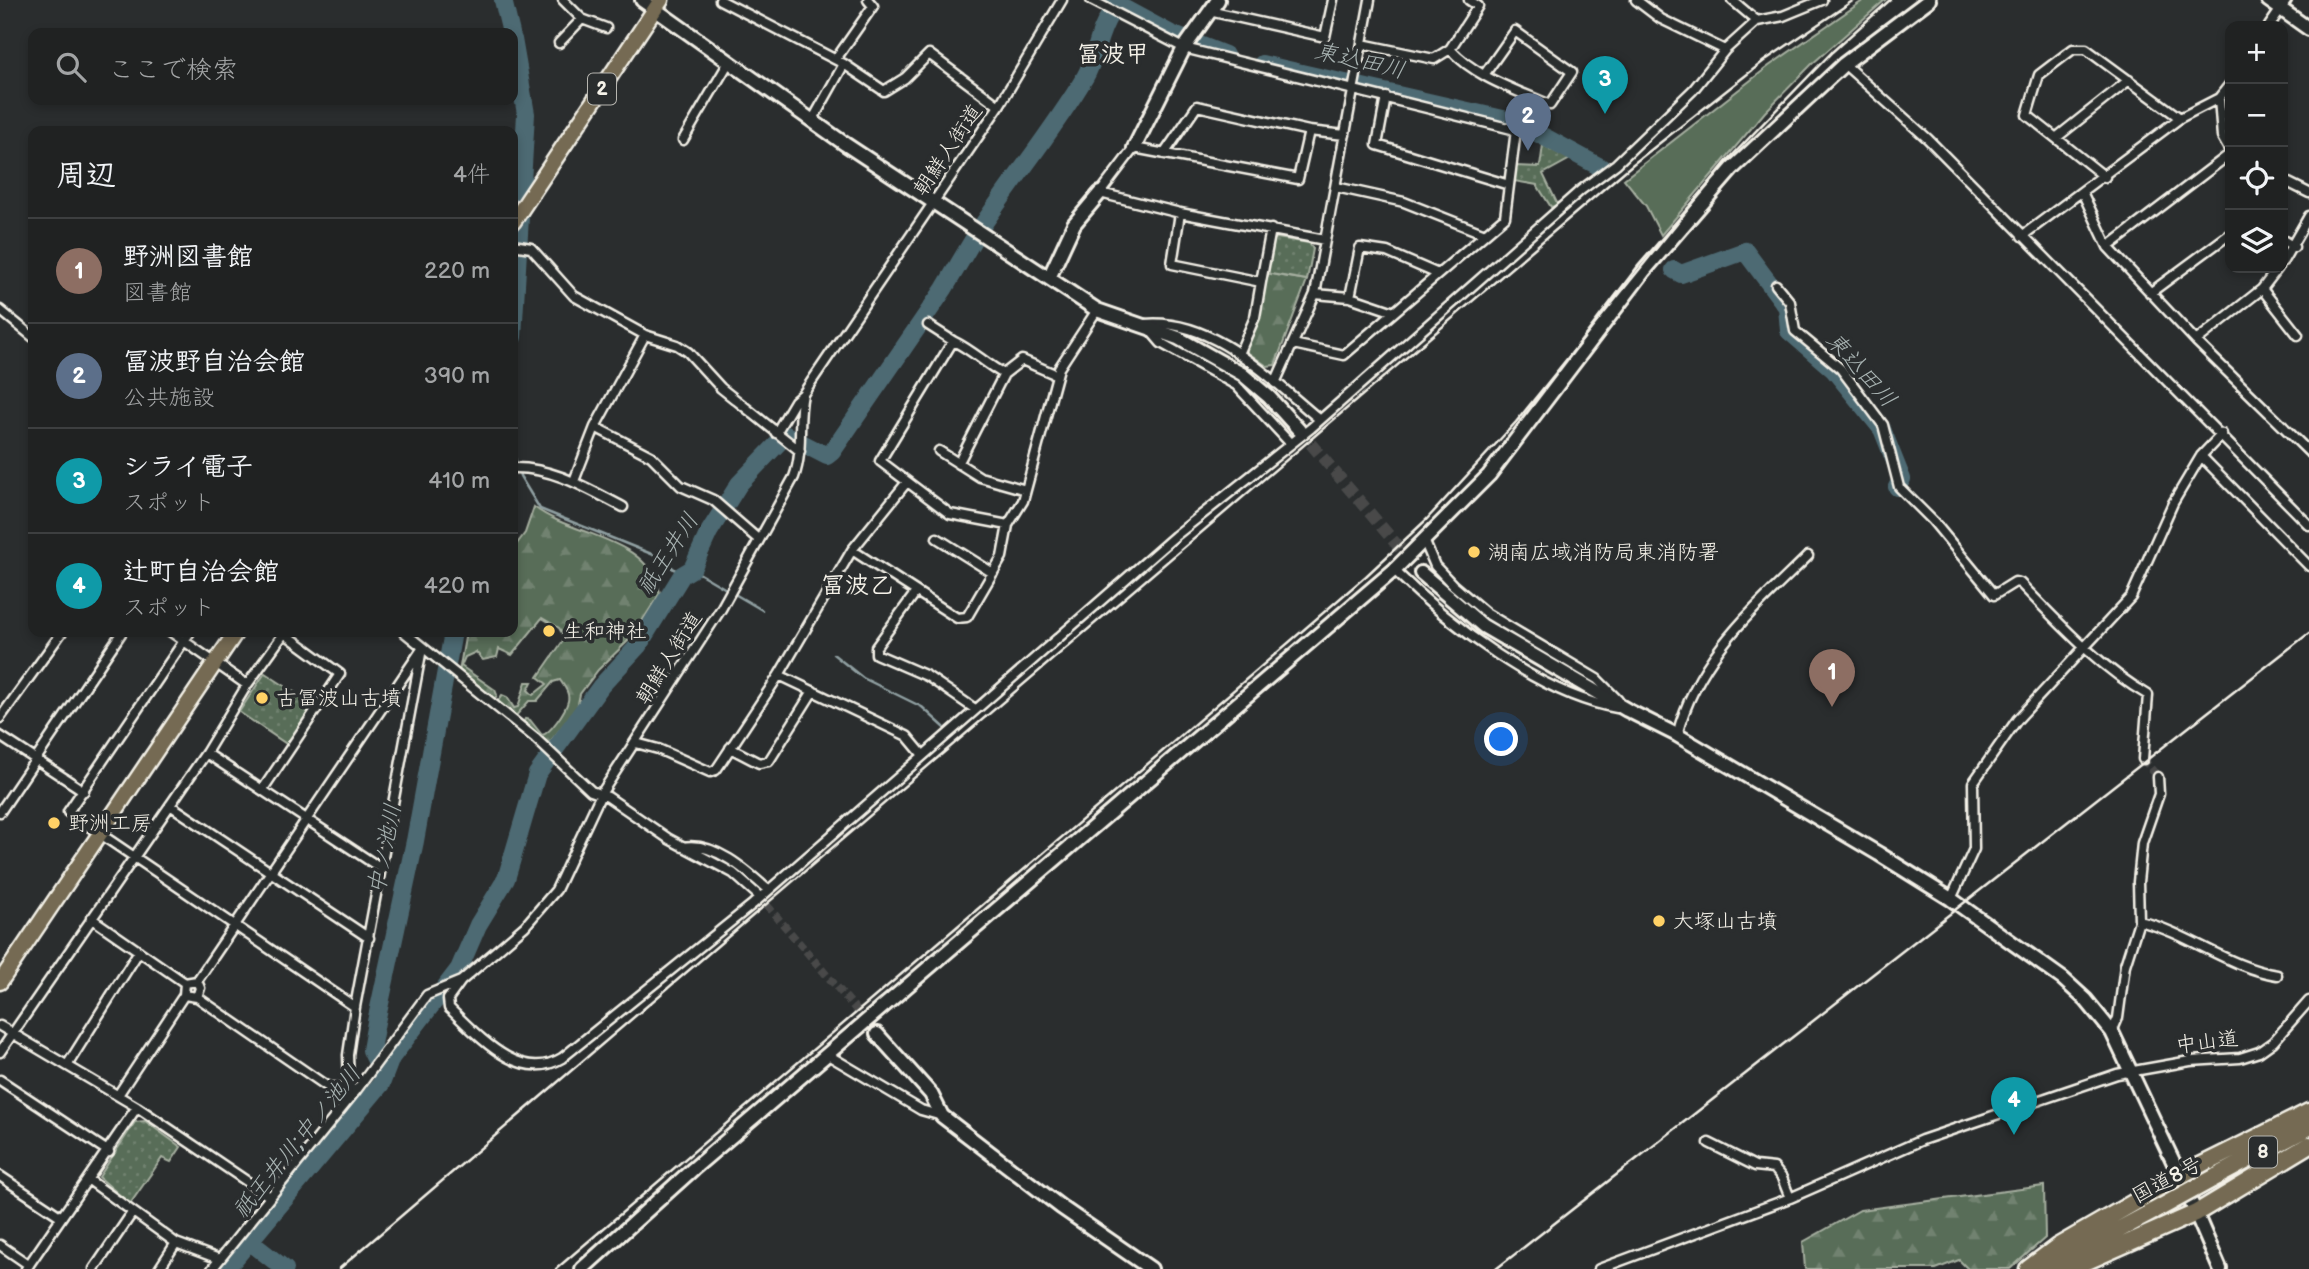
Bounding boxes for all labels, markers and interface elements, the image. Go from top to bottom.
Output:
map controls [2225,21,2288,273]
button: + [2225,21,2288,84]
search box [28,28,518,105]
water label: 東込田川 [1312,37,1408,85]
district label: 冨波甲 [1077,40,1149,69]
icon: search [52,48,90,86]
text: ここで検索 [108,55,238,86]
pin: 3 [1582,56,1628,114]
road number: 2 [588,74,616,104]
button: − [2225,84,2288,147]
pin: 2 [1505,93,1551,151]
street label: 朝鮮人街道 [908,99,988,201]
button: locate [2225,147,2288,210]
text: 周辺 [56,158,116,194]
text: 4件 [453,161,490,189]
button: layers [2225,210,2288,273]
text: 野洲図書館 [123,242,253,273]
text: 1 [74,257,84,285]
text: 220 m [424,257,490,285]
text: 図書館 [123,279,192,307]
water label: 東込田川 [1820,326,1902,414]
text: 冨波野自治会館 [123,347,305,378]
text: 2 [72,362,86,390]
text: 390 m [424,362,490,390]
text: 公共施設 [123,384,215,412]
text: シライ電子 [123,452,252,483]
text: 3 [72,467,86,495]
text: 410 m [428,467,490,495]
text: スポット [123,489,215,517]
water label: 祇王井川 [631,508,705,600]
place label: 湖南広域消防局東消防署 [1488,540,1719,565]
marker: 湖南広域消防局東消防署 [1466,544,1482,560]
text: 辻町自治会館 [123,557,279,588]
district label: 冨波乙 [821,571,893,600]
text: 4 [72,572,86,600]
text: 420 m [424,572,490,600]
text: スポット [123,594,215,622]
street label: 朝鮮人街道 [631,607,707,709]
place label: 生和神社 [563,619,647,644]
marker: 生和神社 [541,623,557,639]
pin: 1 [1809,649,1855,707]
place label: 古冨波山古墳 [276,686,402,711]
marker: 古冨波山古墳 [254,690,270,706]
your location [1484,722,1518,756]
water label: 中ノ池川 [362,801,408,897]
place label: 野洲工房 [68,811,152,836]
marker: 野洲工房 [46,815,62,831]
place label: 大塚山古墳 [1673,909,1778,934]
marker: 大塚山古墳 [1651,913,1667,929]
street label: 中山道 [2174,1026,2240,1058]
water label: 祇王井川;中ノ池川 [227,1060,367,1224]
pin: 4 [1991,1077,2037,1135]
road number: 8 [2249,1136,2277,1168]
street label: 国道8号 [2128,1151,2206,1209]

